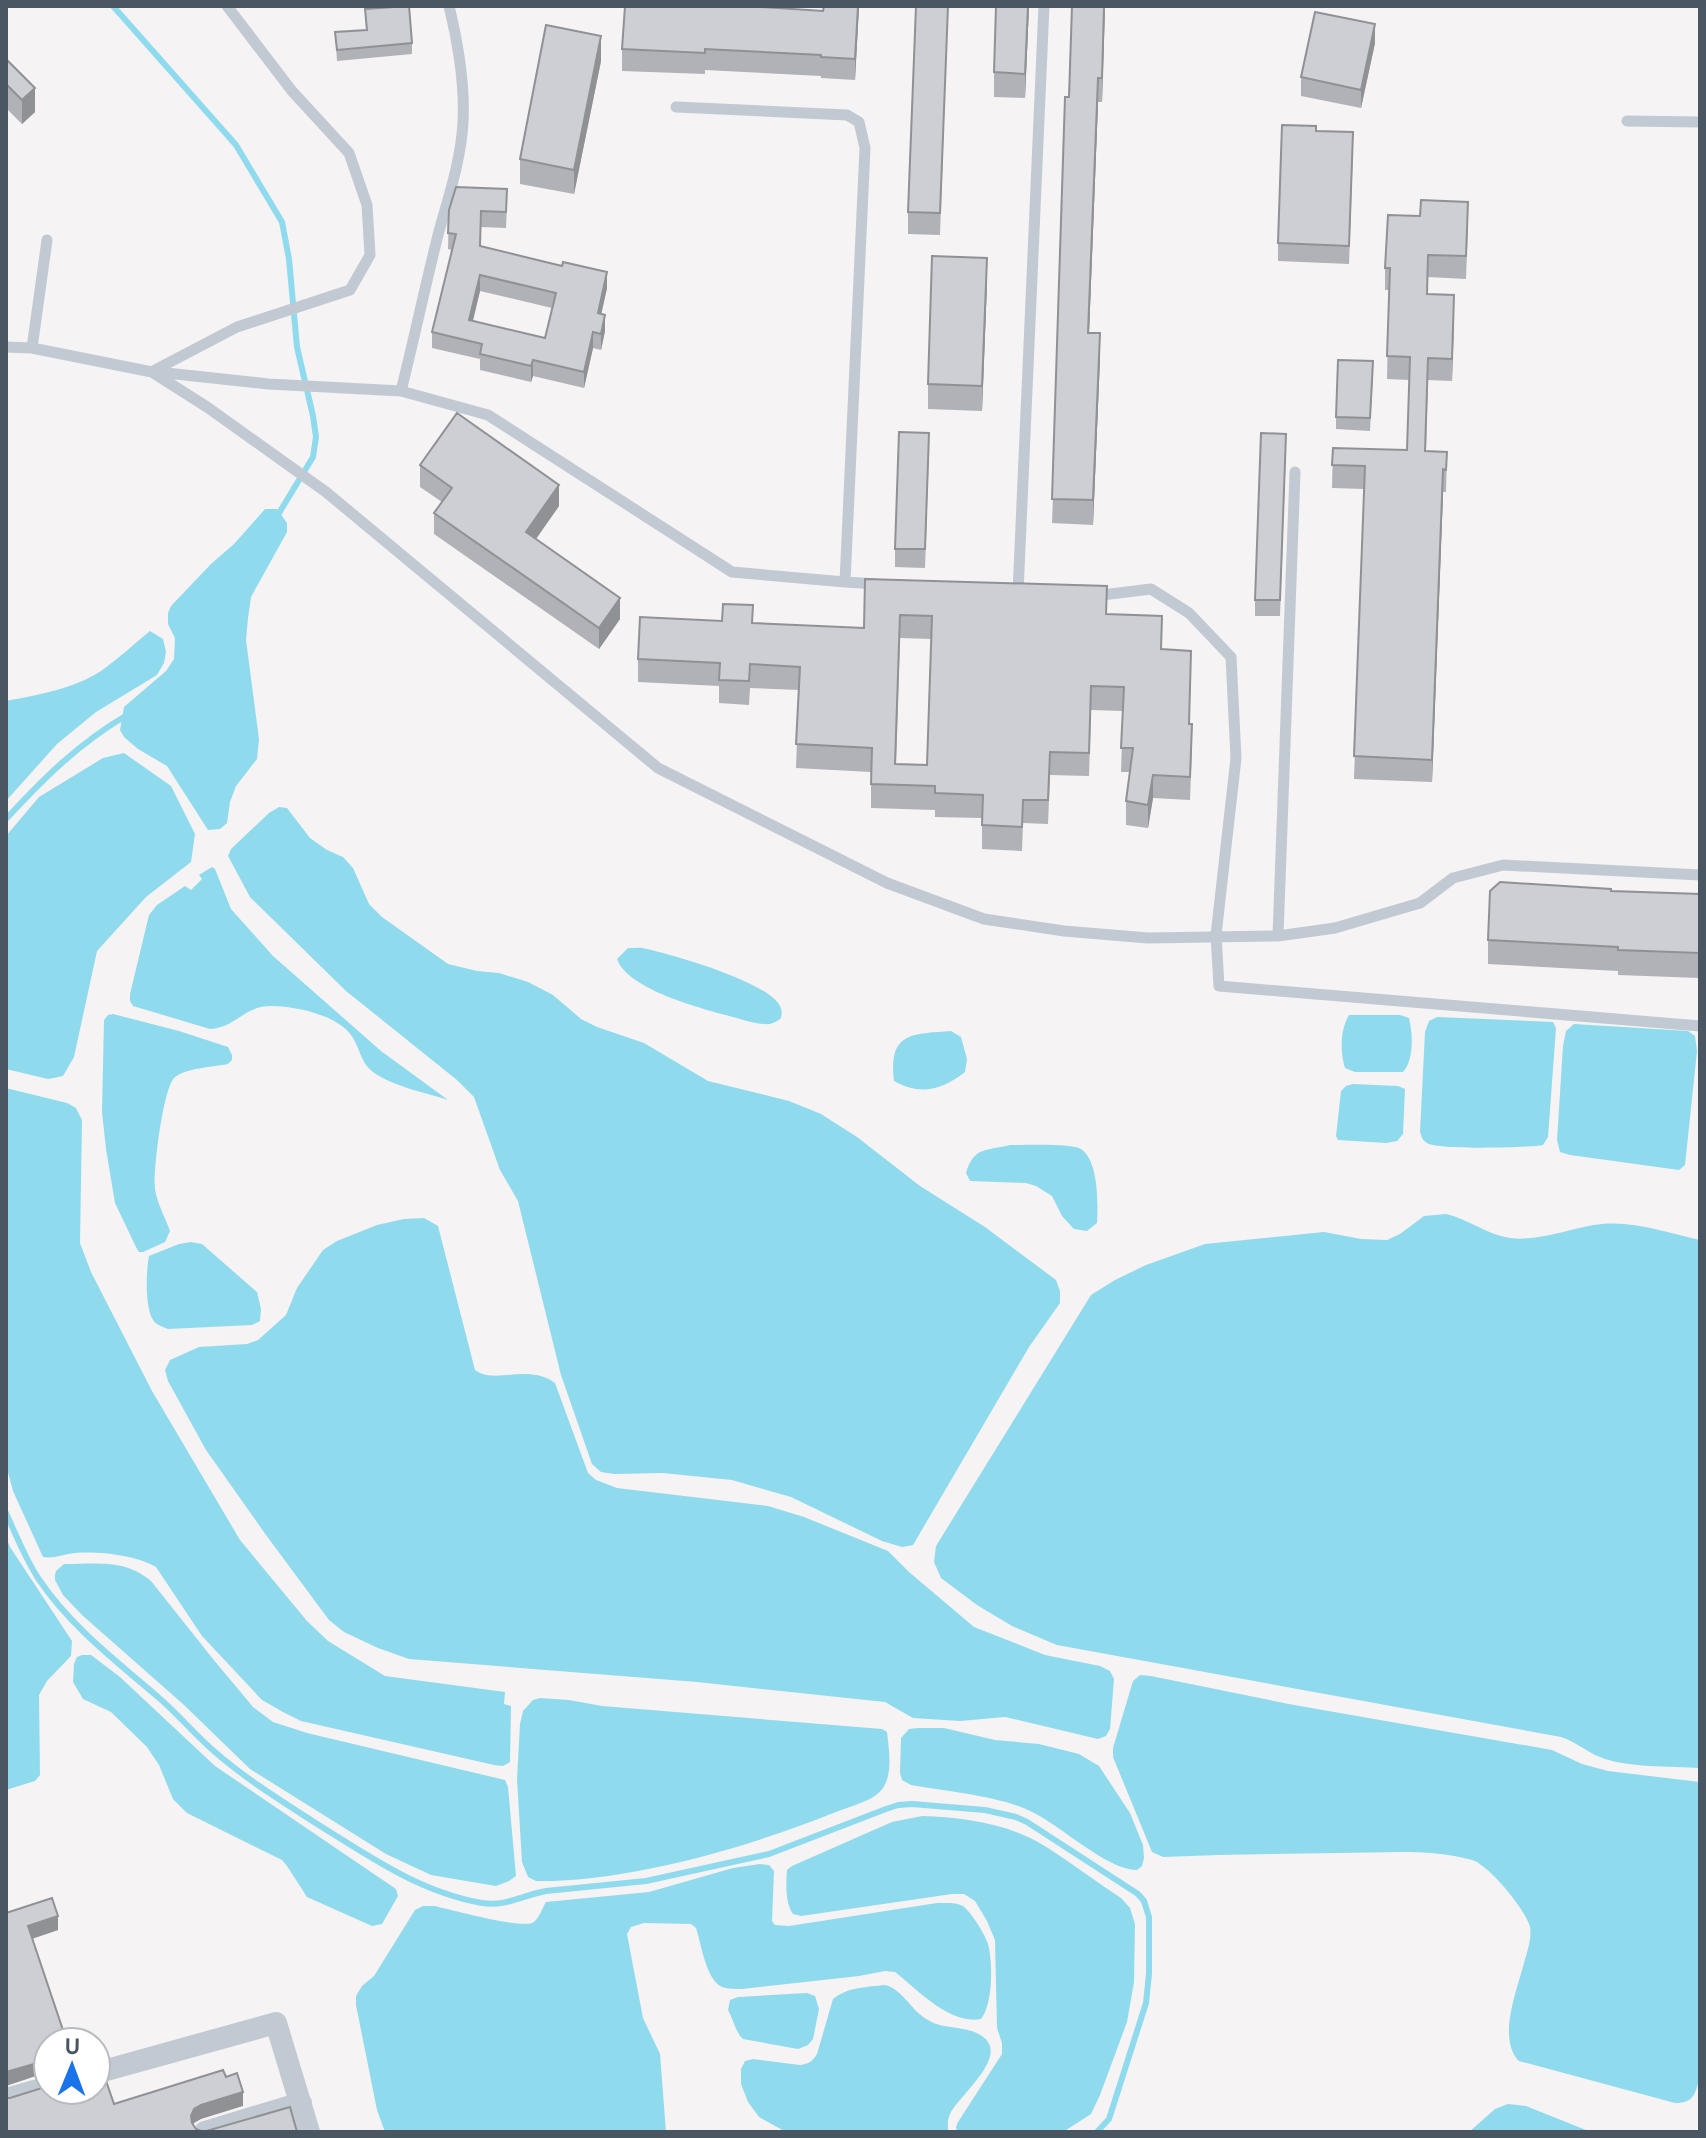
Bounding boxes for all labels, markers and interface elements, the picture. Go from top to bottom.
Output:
north arrow [32,2026,112,2106]
text: U [65,2032,80,2061]

